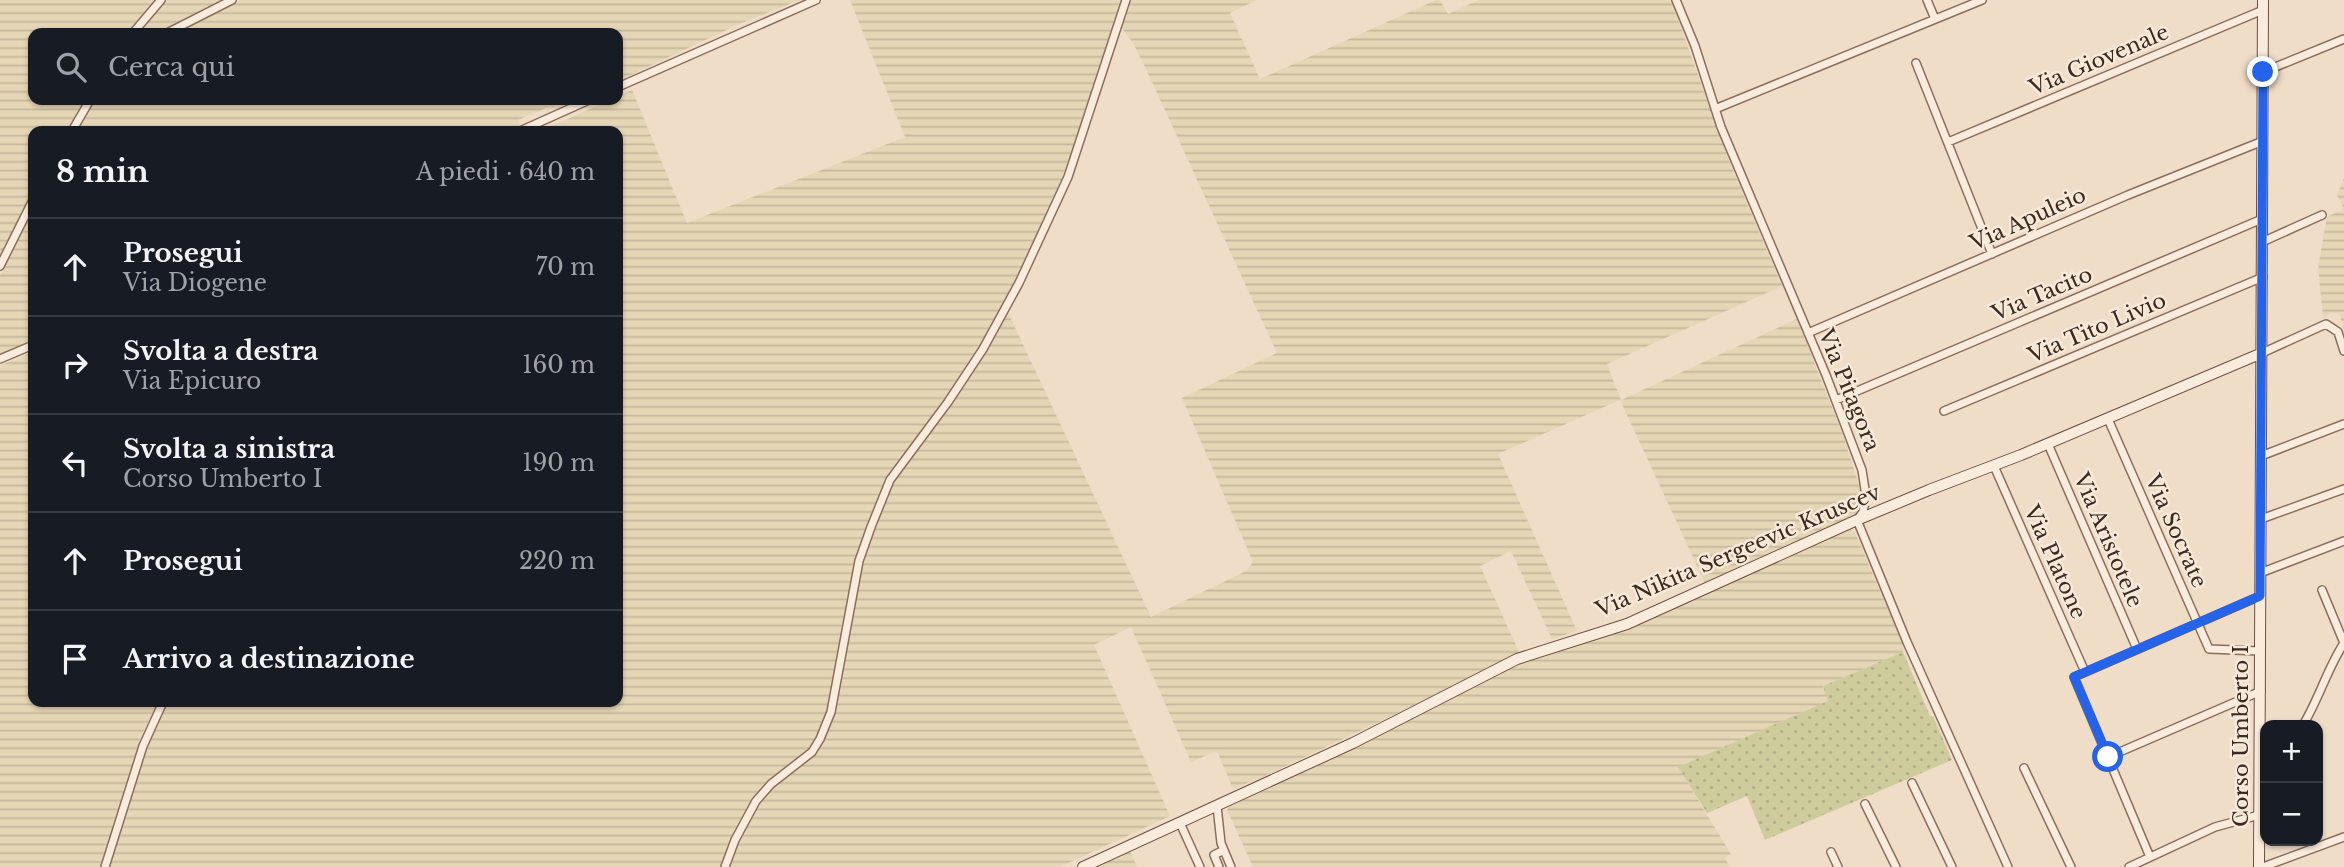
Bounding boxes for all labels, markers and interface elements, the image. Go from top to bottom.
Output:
street label: Via Giovenale [2024,19,2173,101]
search box [28,28,623,105]
icon: search [52,48,90,86]
text: Cerca qui [108,51,235,83]
route end [2247,56,2278,87]
text: 8 min [56,153,149,190]
text: A piedi · 640 m [416,158,595,186]
street label: Via Apuleio [1965,182,2090,257]
text: Prosegui [123,237,243,269]
icon: ahead [56,248,94,286]
text: 70 m [536,253,595,281]
street label: Via Tacito [1987,261,2096,327]
text: Via Diogene [123,269,267,297]
street label: Via Tito Livio [2023,287,2170,369]
street label: Via Pitagora [1812,324,1886,455]
text: Svolta a destra [123,335,319,367]
icon: right [56,346,94,384]
text: 160 m [522,351,595,379]
text: Via Epicuro [123,367,261,395]
text: Svolta a sinistra [123,433,335,465]
icon: left [56,444,94,482]
text: 190 m [522,449,595,477]
text: Corso Umberto I [123,465,322,493]
street label: Via Aristotele [2068,468,2148,611]
street label: Via Socrate [2139,470,2212,592]
street label: Via Nikita Sergeevic Kruscev [1591,479,1885,623]
street label: Via Platone [2018,500,2092,623]
icon: ahead [56,542,94,580]
text: Prosegui [123,545,243,577]
text: 220 m [519,547,595,575]
icon: arrive [56,640,94,678]
text: Arrivo a destinazione [123,643,415,675]
street label: Corso Umberto I [2228,645,2254,827]
map controls [2260,720,2323,846]
button: + [2260,720,2323,783]
route start [2092,741,2123,772]
button: − [2260,783,2323,846]

